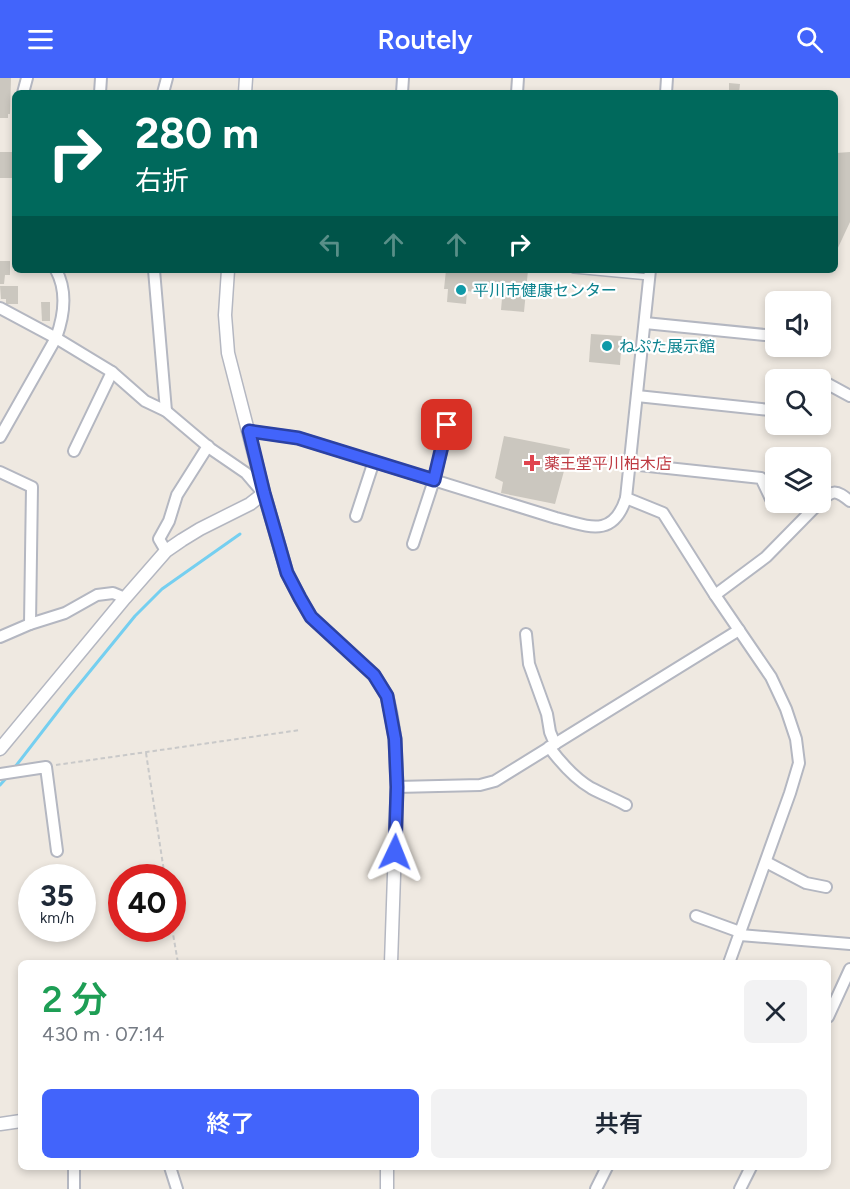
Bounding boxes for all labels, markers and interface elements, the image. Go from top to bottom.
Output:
icon: menu [24,23,57,56]
text: Routely [378,23,472,56]
icon: search [793,23,826,56]
text: 280 m [135,108,259,159]
icon: right [36,114,114,192]
text: 右折 [135,164,189,197]
icon: left [314,228,347,261]
icon: ahead [377,228,410,261]
icon: ahead [440,228,473,261]
icon: right [503,228,536,261]
place label: 平川市健康センター [473,281,617,300]
marker: 平川市健康センター [454,283,468,297]
map controls [765,291,831,513]
button: sound [765,291,831,357]
place label: ねぷた展示館 [619,337,715,356]
marker: ねぷた展示館 [600,339,614,353]
button: search [765,369,831,435]
pin [421,399,472,450]
icon: arrive [430,408,463,441]
button: layers [765,447,831,513]
place label: 薬王堂平川柏木店 [544,454,672,473]
marker: 薬王堂平川柏木店 [525,456,539,470]
position arrow [363,820,427,884]
speed limit sign: 40 [108,864,186,942]
text: 35 [40,877,74,914]
text: km/h [40,909,74,927]
text: 2 分 [42,978,107,1021]
button: close [744,980,807,1043]
text: 430 m · 07:14 [42,1022,164,1046]
button: 終了 [42,1089,419,1158]
button: 共有 [431,1089,807,1158]

